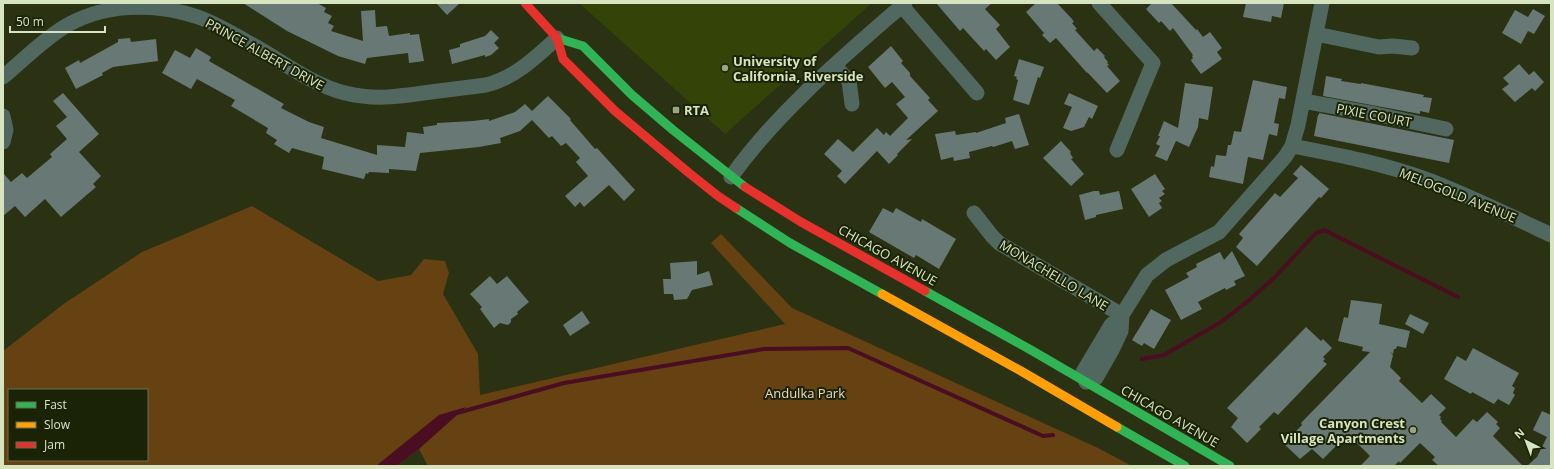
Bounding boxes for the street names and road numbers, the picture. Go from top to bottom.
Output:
street label: PRINCE ALBERT DRIVE [202,14,328,94]
street label: PIXIE COURT [1335,99,1414,131]
street label: MELOGOLD AVENUE [1397,163,1519,227]
street label: CHICAGO AVENUE [835,220,941,290]
street label: MONACHELLO LANE [996,235,1112,315]
street label: CHICAGO AVENUE [1118,381,1222,451]

